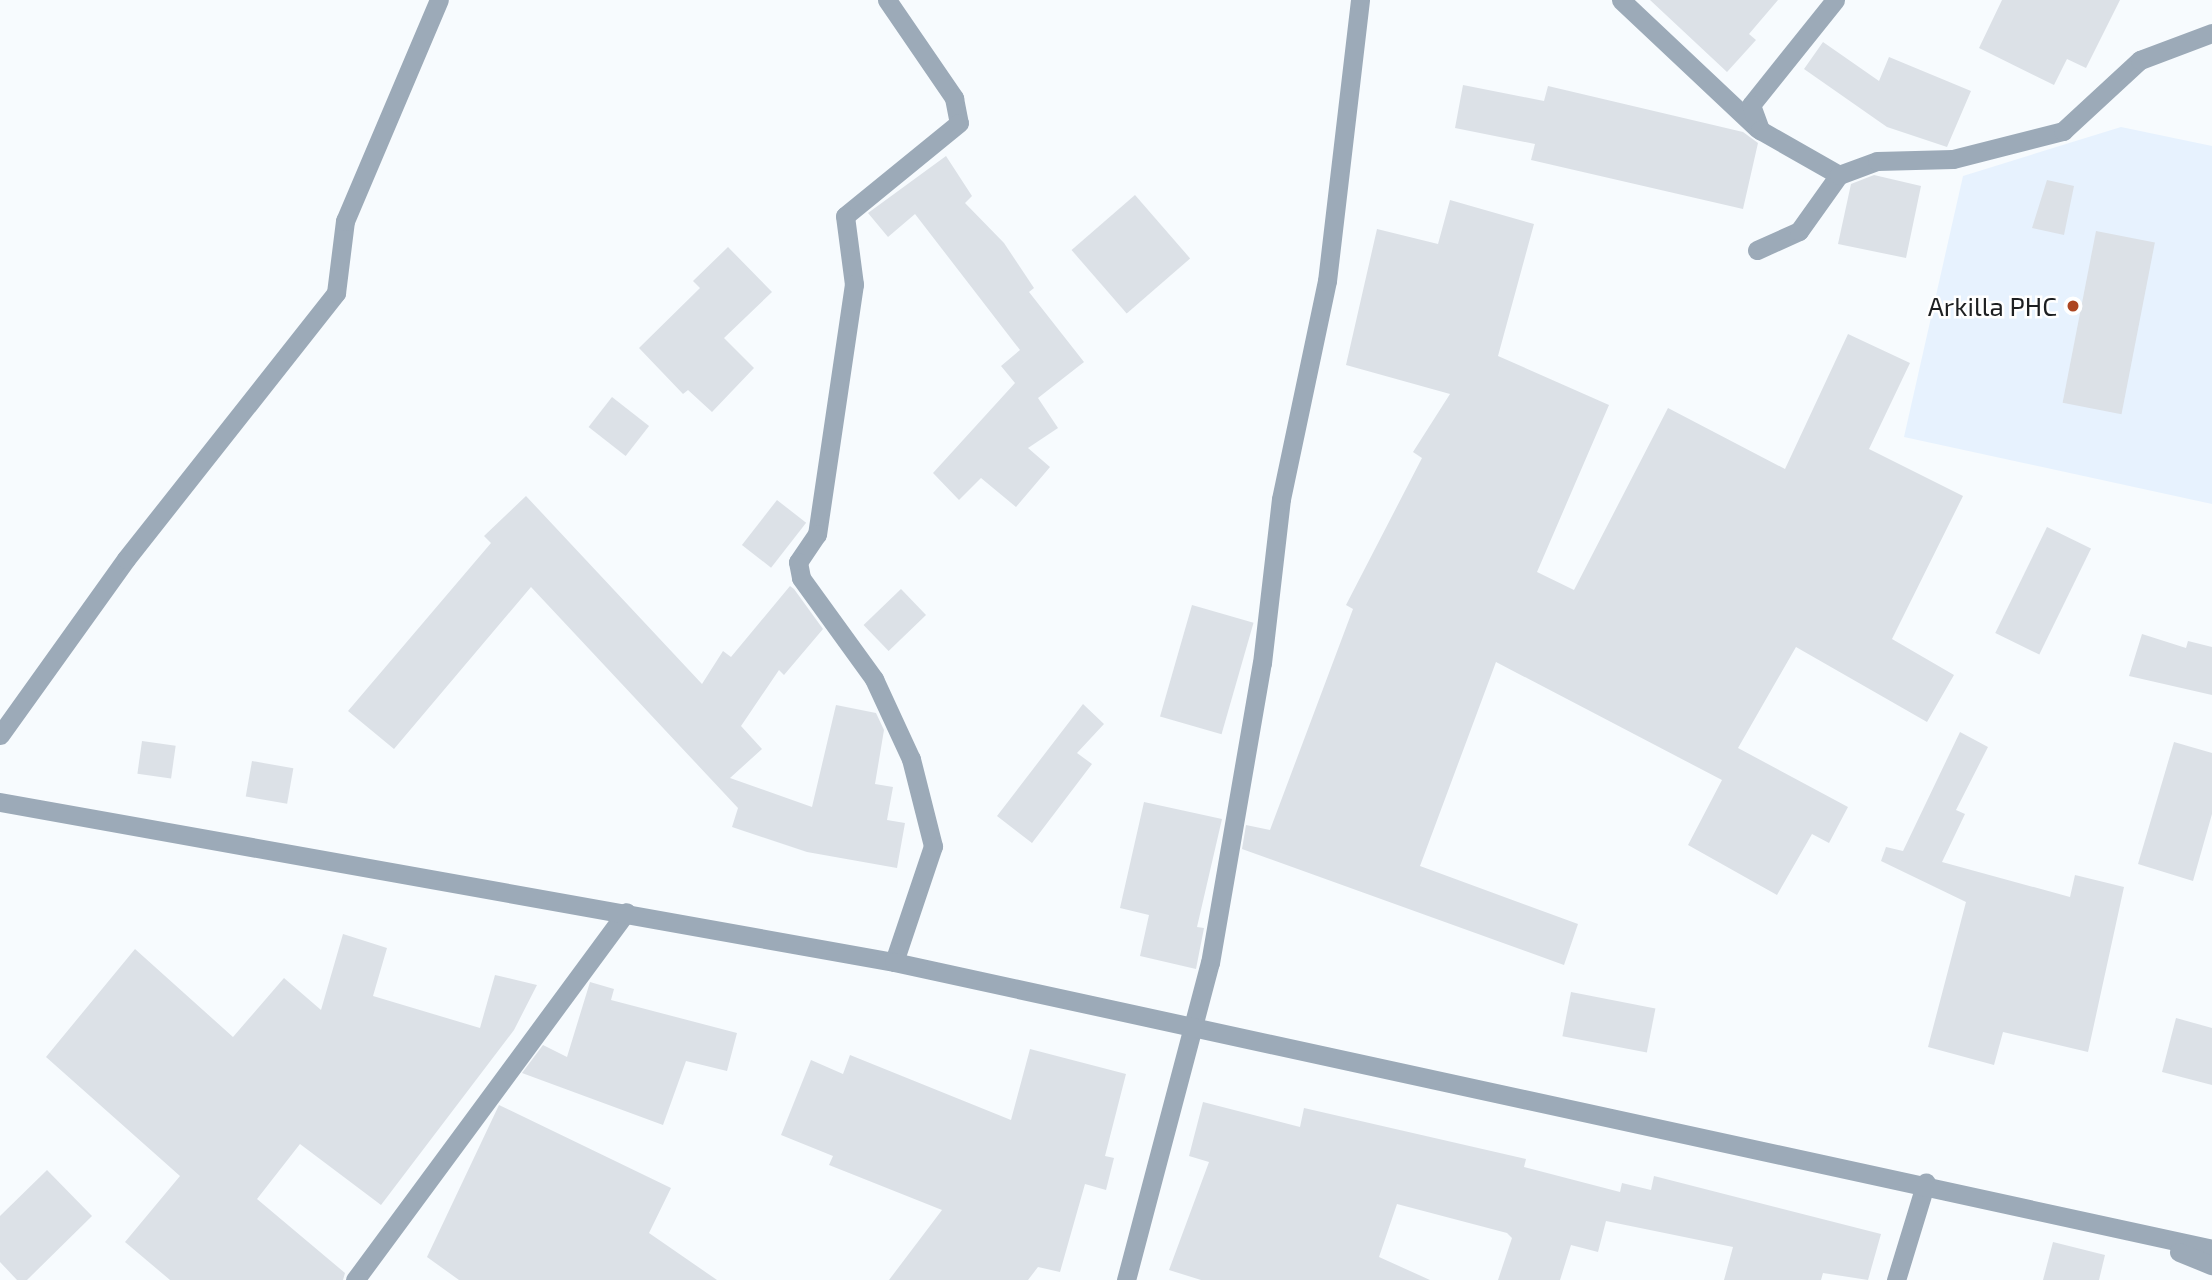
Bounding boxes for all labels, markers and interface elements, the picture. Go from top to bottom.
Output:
place label: Arkilla PHC [1928,290,2057,322]
marker: Arkilla PHC [2063,296,2083,316]

